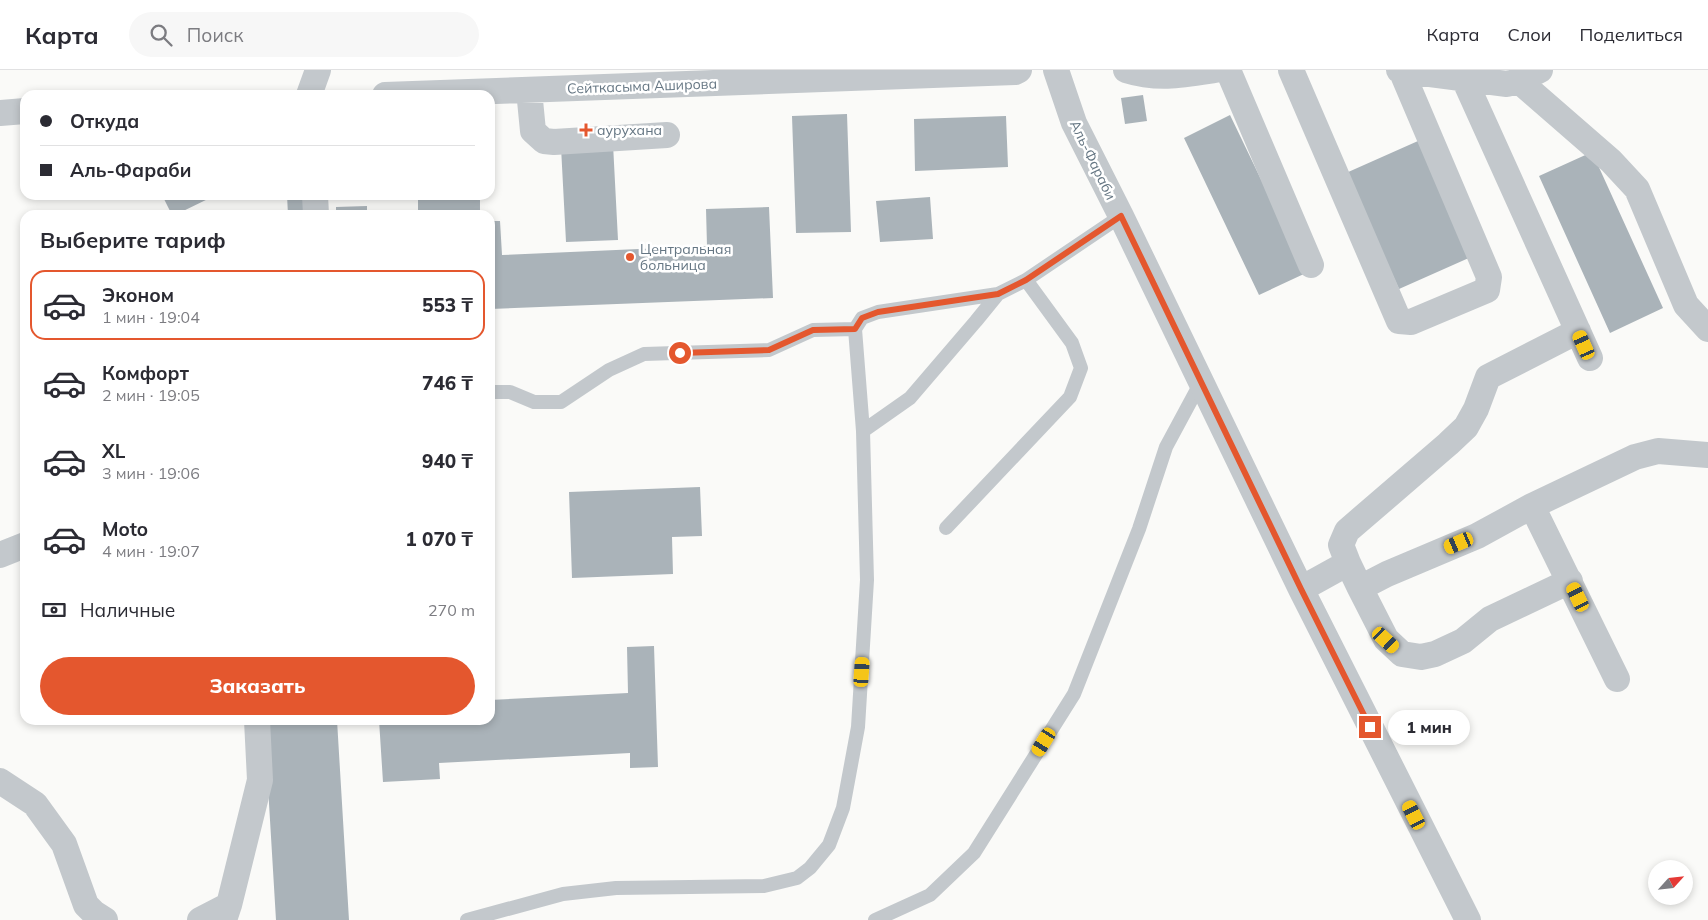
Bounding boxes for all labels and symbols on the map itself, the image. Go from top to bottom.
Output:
street label: Сейткасыма Аширова [567,74,717,98]
street label: Аль-Фараби [1066,117,1120,203]
place label: аурухана [597,121,662,139]
marker: аурухана [579,123,593,137]
place label: Центральная больница [640,240,731,274]
marker: Центральная больница [624,251,636,263]
car [1571,328,1596,362]
route start [669,342,691,364]
car [1442,530,1475,556]
car [1564,580,1591,614]
car [1369,624,1402,656]
car [853,657,870,687]
callout: 1 мин [1388,710,1470,744]
route end [1359,716,1381,738]
car [1029,725,1058,759]
car [1400,798,1427,832]
north arrow [1648,860,1692,905]

